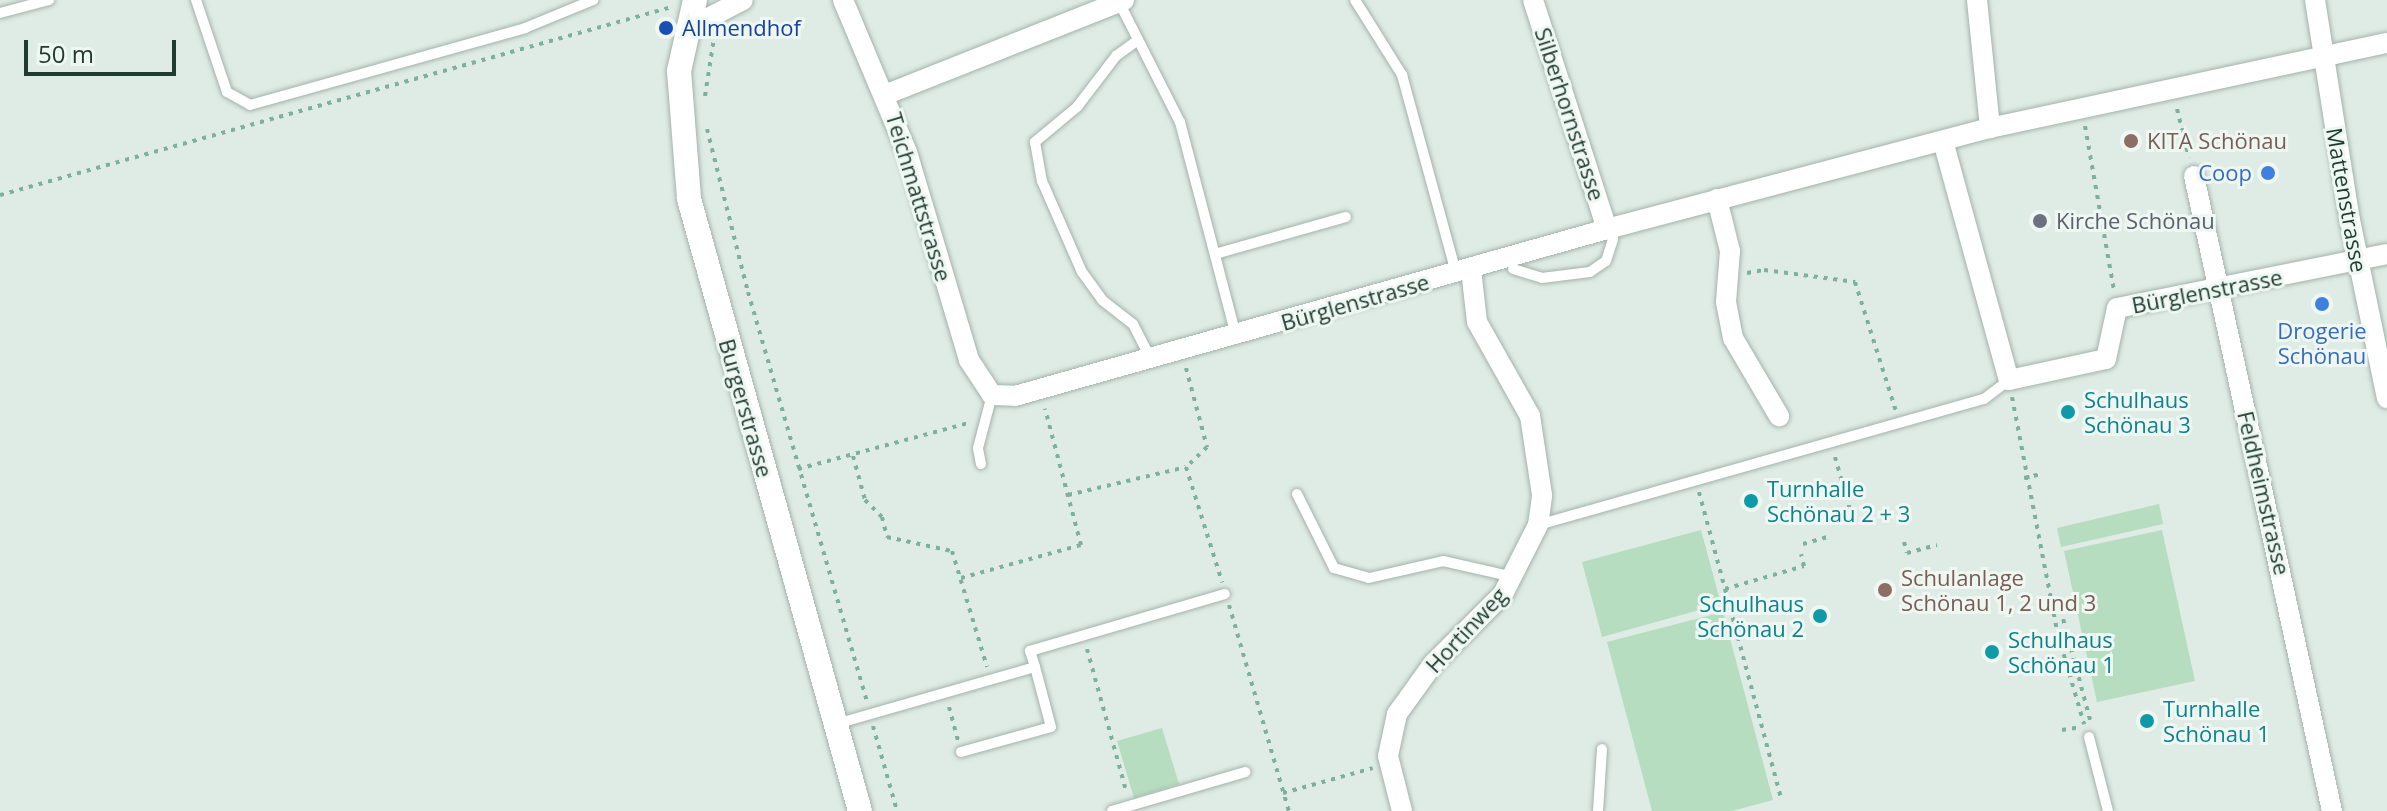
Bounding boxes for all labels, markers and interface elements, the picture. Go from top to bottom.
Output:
place label: Allmendhof [682,15,801,41]
marker: Allmendhof [657,19,675,37]
scale bar [28,24,180,74]
street label: Silberhornstrasse [1530,24,1610,204]
text: 50 m [38,37,94,70]
street label: Teichmattstrasse [881,109,957,285]
street label: Mattenstrasse [2321,126,2373,274]
place label: KITA Schönau [2147,128,2287,154]
marker: KITA Schönau [2122,132,2140,150]
place label: Coop [2198,160,2252,186]
marker: Coop [2259,164,2277,182]
place label: Kirche Schönau [2056,208,2215,234]
marker: Kirche Schönau [2031,212,2049,230]
street label: Bürglenstrasse [2129,263,2285,319]
street label: Bürglenstrasse [1278,268,1432,336]
marker: Drogerie Schönau [2313,295,2331,313]
place label: Drogerie Schönau [2277,317,2367,368]
street label: Burgerstrasse [714,336,778,480]
place label: Schulhaus Schönau 3 [2084,386,2191,438]
marker: Schulhaus Schönau 3 [2059,403,2077,421]
street label: Feldheimstrasse [2232,408,2296,578]
place label: Turnhalle Schönau 2 + 3 [1767,475,1910,526]
marker: Turnhalle Schönau 2 + 3 [1742,492,1760,510]
place label: Schulanlage Schönau 1, 2 und 3 [1901,564,2096,616]
marker: Schulanlage Schönau 1, 2 und 3 [1876,581,1894,599]
street label: Hortinweg [1420,582,1512,678]
place label: Schulhaus Schönau 2 [1697,590,1804,642]
marker: Schulhaus Schönau 2 [1811,607,1829,625]
place label: Schulhaus Schönau 1 [2008,626,2115,678]
marker: Schulhaus Schönau 1 [1983,643,2001,661]
place label: Turnhalle Schönau 1 [2163,695,2270,746]
marker: Turnhalle Schönau 1 [2138,712,2156,730]

